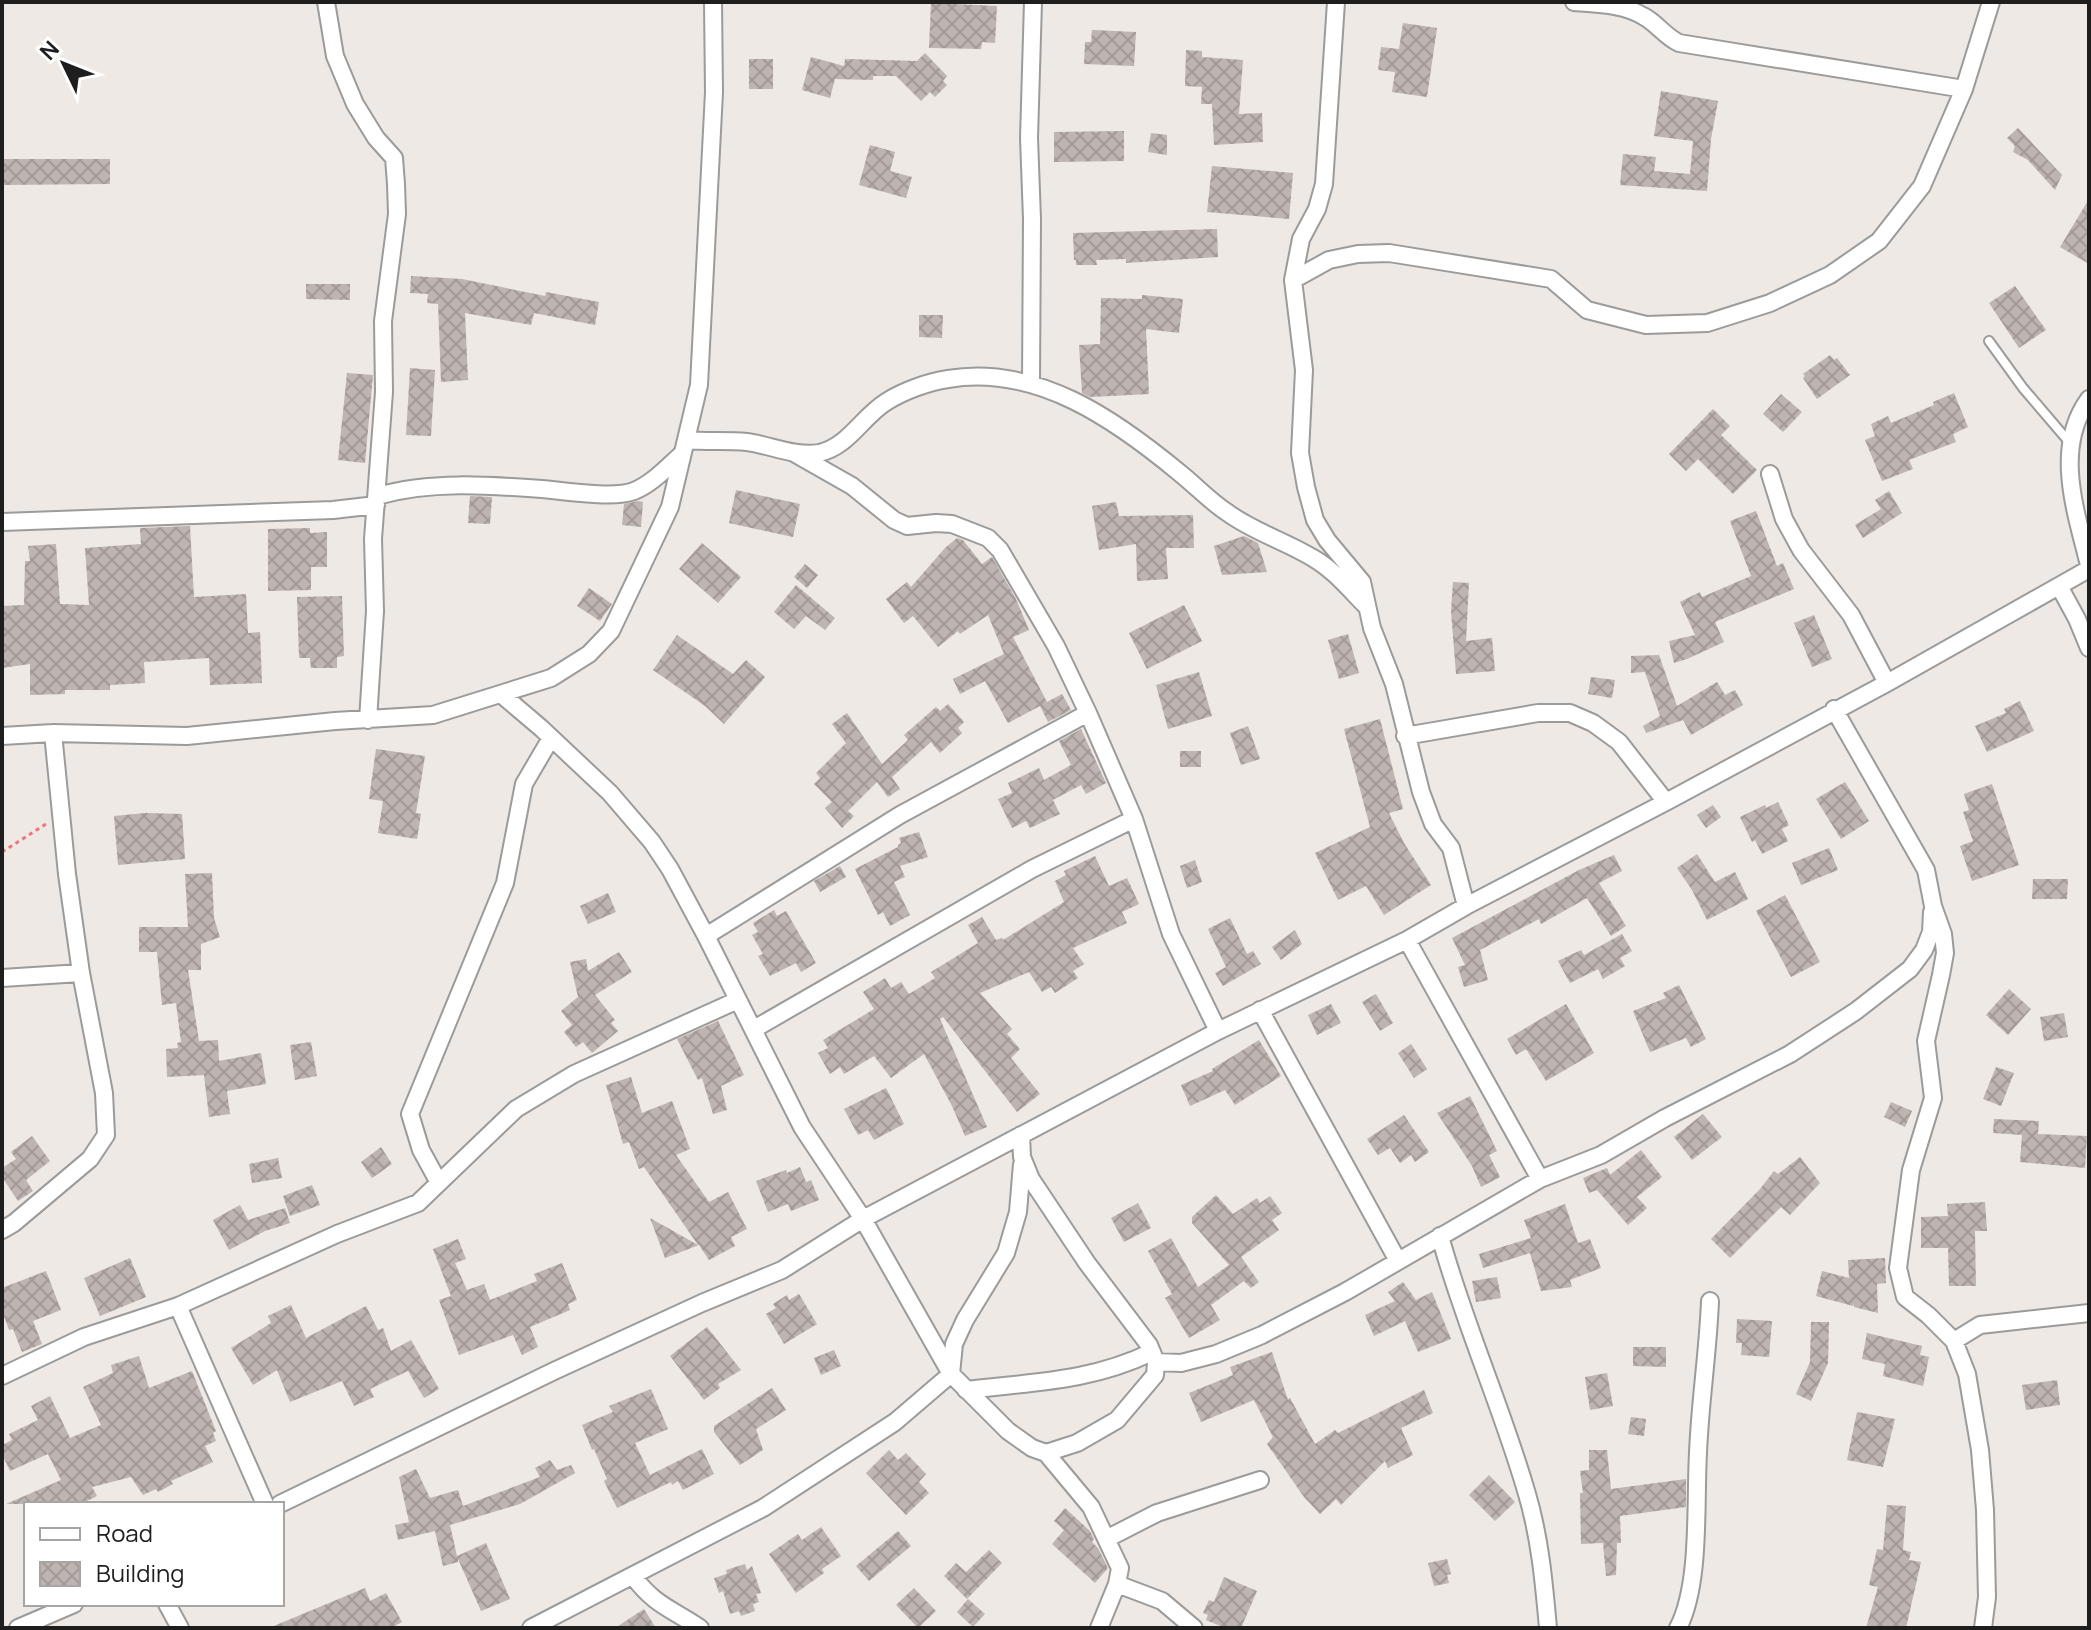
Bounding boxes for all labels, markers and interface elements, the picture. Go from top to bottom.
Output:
north arrow [24,24,104,104]
text: N [33,34,66,66]
legend [24,1502,284,1606]
text: Road [96,1516,153,1549]
text: Building [96,1556,184,1589]

